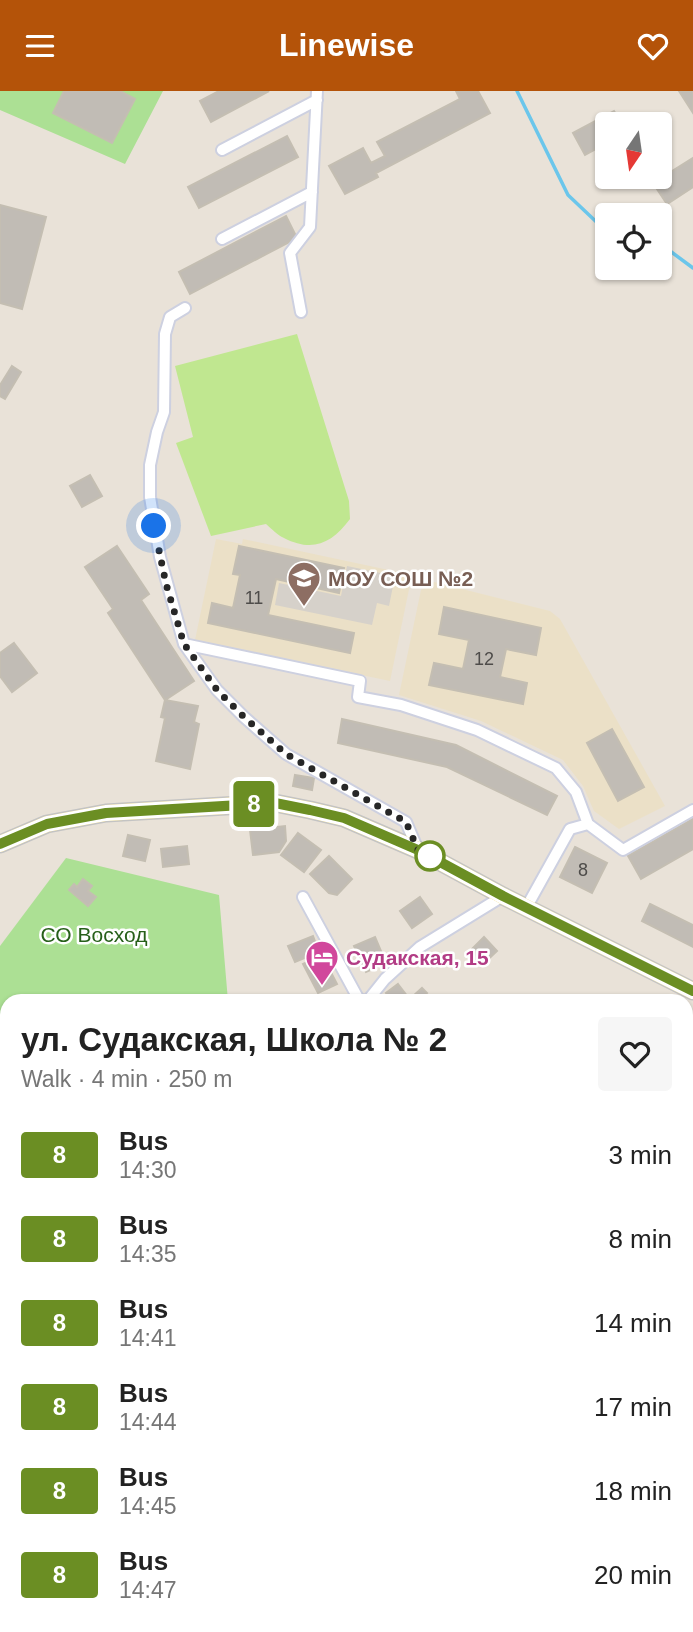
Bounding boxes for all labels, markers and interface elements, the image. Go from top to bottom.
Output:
icon: menu [21,27,59,65]
text: Linewise [279,27,414,63]
icon: heart [634,27,672,65]
north arrow [595,112,672,189]
map controls [595,112,672,280]
button: locate [595,203,672,280]
your location [136,508,171,543]
school or university icon: МОУ СОШ №2 [285,559,323,608]
place label: МОУ СОШ №2 [328,567,473,590]
house number: 11 [245,588,263,608]
house number: 12 [474,649,494,669]
line badge: 8 [231,781,277,827]
text: 8 [247,790,261,817]
unlabelled marker [415,841,445,871]
house number: 8 [578,860,588,880]
park label: СО Восход [41,923,147,946]
hotel icon: Судакская, 15 [303,938,341,987]
place label: Судакская, 15 [346,946,489,969]
button: heart [598,1017,672,1091]
text: ул. Судакская, Школа № 2 [21,1021,447,1058]
text: Walk · 4 min · 250 m [21,1066,232,1092]
text: Bus [119,1126,168,1156]
text: 3 min [608,1140,672,1170]
text: 8 [53,1141,66,1168]
text: 14:30 [119,1157,177,1183]
text: Bus [119,1210,168,1240]
text: 8 min [608,1224,672,1254]
text: 8 [53,1225,66,1252]
text: 14:35 [119,1241,177,1267]
text: Bus [119,1294,168,1324]
text: 14 min [594,1308,672,1338]
text: 8 [53,1309,66,1336]
text: 14:41 [119,1325,177,1351]
text: Bus [119,1378,168,1408]
text: 17 min [594,1392,672,1422]
text: 8 [53,1393,66,1420]
text: 14:44 [119,1409,177,1435]
text: Bus [119,1462,168,1492]
text: 18 min [594,1476,672,1506]
text: 8 [53,1477,66,1504]
text: 14:45 [119,1493,177,1519]
text: Bus [119,1546,168,1576]
text: 20 min [594,1560,672,1590]
text: 8 [53,1561,66,1588]
text: 14:47 [119,1577,177,1603]

